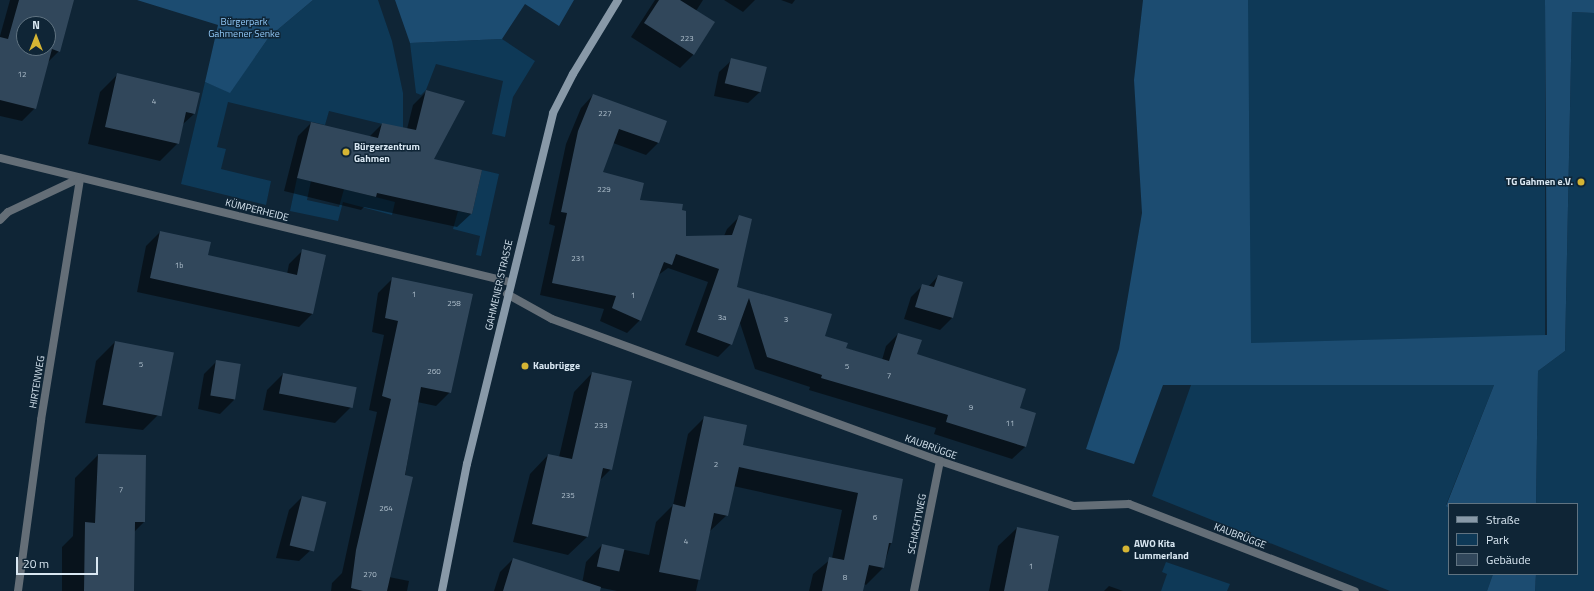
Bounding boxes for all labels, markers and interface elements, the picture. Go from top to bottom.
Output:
park label: Bürgerpark Gahmener Senke [208,15,280,38]
north arrow [16,16,56,56]
text: N [32,17,40,33]
house number: 223 [680,34,694,44]
house number: 12 [18,70,26,80]
house number: 4 [152,97,156,107]
house number: 227 [598,109,612,119]
place label: Bürgerzentrum Gahmen [354,140,420,164]
marker: Bürgerzentrum Gahmen [341,147,351,157]
place label: TG Gahmen e.V. [1506,176,1573,188]
marker: TG Gahmen e.V. [1576,177,1586,187]
house number: 229 [597,185,611,195]
street label: KÜMPERHEIDE [224,196,290,224]
street label: GAHMENER STRASSE [483,239,515,331]
house number: 231 [571,254,585,264]
house number: 1b [175,261,183,271]
house number: 1 [412,290,416,300]
house number: 1 [631,291,635,301]
house number: 258 [447,299,461,309]
house number: 3a [718,313,726,323]
house number: 3 [784,315,788,325]
street label: HIRTENWEG [27,355,47,409]
house number: 5 [139,360,143,370]
place label: Kaubrügge [533,360,580,372]
marker: Kaubrügge [520,361,530,371]
house number: 5 [845,362,849,372]
house number: 260 [427,367,441,377]
house number: 7 [887,371,891,381]
house number: 9 [969,403,973,413]
house number: 11 [1006,419,1014,429]
house number: 233 [594,421,608,431]
street label: KAUBRÜGGE [903,432,959,462]
house number: 2 [714,460,718,470]
house number: 7 [119,485,123,495]
house number: 235 [561,491,575,501]
street label: SCHACHTWEG [905,493,929,555]
legend [1448,503,1578,575]
house number: 264 [379,504,393,514]
text: Straße [1486,510,1520,529]
house number: 6 [873,513,877,523]
street label: KAUBRÜGGE [1212,521,1268,551]
text: Park [1486,530,1509,549]
house number: 4 [684,537,688,547]
place label: AWO Kita Lummerland [1134,537,1189,560]
marker: AWO Kita Lummerland [1121,544,1131,554]
scale bar [18,549,100,575]
text: Gebäude [1486,550,1531,569]
text: 20 m [23,554,49,573]
house number: 1 [1029,562,1033,572]
house number: 270 [363,570,377,580]
house number: 8 [843,573,847,583]

